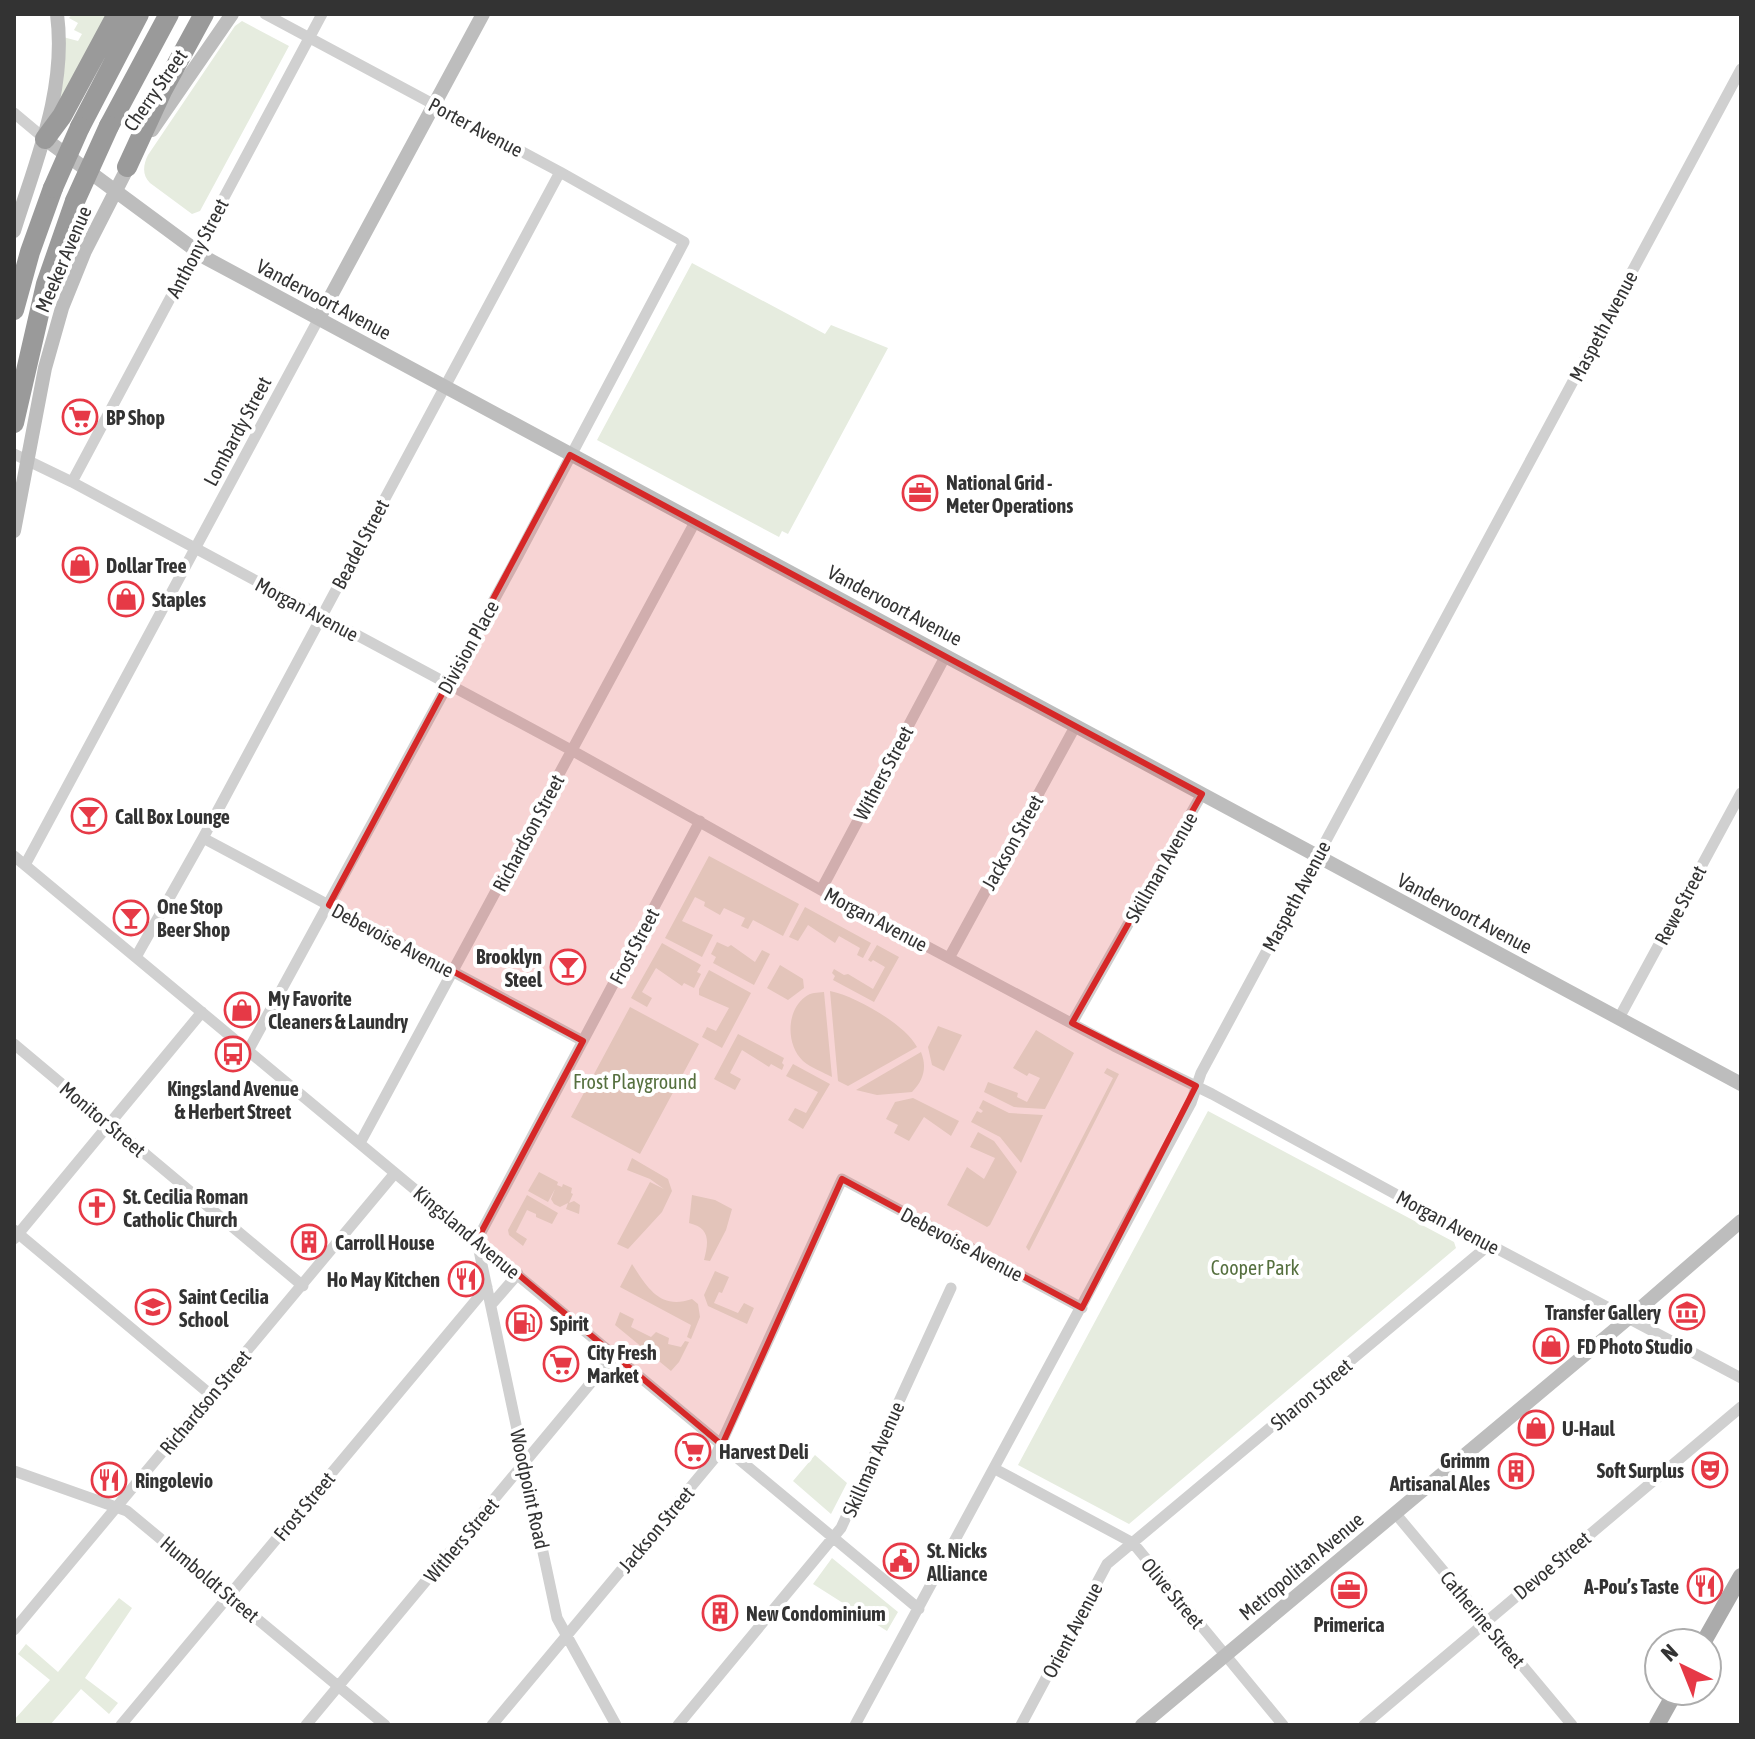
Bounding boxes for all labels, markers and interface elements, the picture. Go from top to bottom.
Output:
street label: Cherry Street [118,45,192,135]
street label: Porter Avenue [425,93,527,161]
street label: Anthony Street [161,194,233,301]
street label: Meeker Avenue [30,203,96,315]
street label: Vandervoort Avenue [253,254,395,344]
street label: Maspeth Avenue [1564,267,1642,385]
street label: Lombardy Street [199,372,276,490]
supermarket icon: BP Shop [61,398,99,436]
place label: BP Shop [106,406,165,429]
place label: National Grid - Meter Operations [946,471,1073,517]
office icon: National Grid - Meter Operations [901,474,939,512]
street label: Beadel Street [327,495,393,593]
shop icon: Dollar Tree [61,546,99,584]
place label: Dollar Tree [106,554,187,577]
street label: Vandervoort Avenue [824,560,966,650]
street label: Morgan Avenue [252,572,362,646]
shop icon: Staples [107,580,145,618]
place label: Staples [152,588,206,611]
street label: Division Place [433,596,503,698]
street label: Withers Street [849,722,917,824]
street label: Richardson Street [488,770,569,895]
street label: Jackson Street [977,790,1048,893]
bar icon: Call Box Lounge [70,797,108,835]
place label: Call Box Lounge [115,805,230,828]
street label: Skillman Avenue [1120,808,1202,926]
street label: Maspeth Avenue [1257,837,1335,955]
street label: Rewe Street [1650,861,1711,949]
street label: Vandervoort Avenue [1394,868,1536,958]
street label: Morgan Avenue [821,882,931,956]
place label: One Stop Beer Shop [157,895,230,941]
street label: Debevoise Avenue [328,898,458,982]
bar icon: One Stop Beer Shop [112,899,150,937]
street label: Frost Street [605,904,664,988]
place label: Brooklyn Steel [476,945,543,991]
bar icon: Brooklyn Steel [549,948,587,986]
place label: My Favorite Cleaners & Laundry [268,987,409,1033]
shop icon: My Favorite Cleaners & Laundry [223,991,261,1029]
bus stop icon: Kingsland Avenue & Herbert Street [214,1035,252,1073]
park label: Frost Playground [573,1070,697,1093]
street label: Monitor Street [56,1077,151,1162]
place label: Kingsland Avenue & Herbert Street [167,1077,299,1123]
street label: Kingsland Avenue [409,1181,525,1283]
place label: St. Cecilia Roman Catholic Church [123,1185,248,1231]
street label: Morgan Avenue [1393,1185,1503,1259]
church icon: St. Cecilia Roman Catholic Church [78,1188,116,1226]
street label: Debevoise Avenue [897,1202,1027,1286]
building icon: Carroll House [290,1223,328,1261]
place label: Carroll House [335,1231,435,1254]
park label: Cooper Park [1211,1256,1299,1279]
restaurant icon: Ho May Kitchen [447,1260,485,1298]
place label: Ho May Kitchen [327,1268,440,1291]
place label: Saint Cecilia School [179,1285,269,1331]
school or university icon: Saint Cecilia School [134,1288,172,1326]
museum icon: Transfer Gallery [1668,1293,1706,1331]
place label: Transfer Gallery [1545,1301,1662,1324]
fuel station icon: Spirit [505,1304,543,1342]
place label: Spirit [550,1312,589,1335]
shop icon: FD Photo Studio [1532,1327,1570,1365]
place label: FD Photo Studio [1577,1335,1693,1358]
place label: City Fresh Market [587,1341,657,1387]
street label: Richardson Street [155,1345,255,1459]
supermarket icon: City Fresh Market [542,1345,580,1383]
street label: Sharon Street [1266,1353,1356,1435]
street label: Skillman Avenue [837,1398,909,1520]
shop icon: U-Haul [1517,1409,1555,1447]
place label: U-Haul [1562,1417,1615,1440]
street label: Woodpoint Road [506,1427,554,1551]
supermarket icon: Harvest Deli [674,1432,712,1470]
place label: Harvest Deli [719,1440,809,1463]
place label: Grimm Artisanal Ales [1389,1449,1490,1495]
theatre icon: Soft Surplus [1691,1451,1729,1489]
building icon: Grimm Artisanal Ales [1497,1452,1535,1490]
place label: Soft Surplus [1597,1459,1684,1482]
restaurant icon: Ringolevio [90,1461,128,1499]
street label: Frost Street [269,1467,339,1545]
place label: Ringolevio [135,1469,213,1492]
street label: Jackson Street [614,1481,699,1576]
street label: Withers Street [419,1493,503,1587]
street label: Metropolitan Avenue [1234,1507,1368,1625]
street label: Devoe Street [1509,1526,1595,1604]
street label: Humboldt Street [156,1531,264,1627]
place label: St. Nicks Alliance [926,1539,987,1585]
public building icon: St. Nicks Alliance [882,1542,920,1580]
street label: Olive Street [1137,1553,1209,1633]
street label: Catherine Street [1436,1566,1530,1672]
restaurant icon: A-Pou’s Taste [1686,1567,1724,1605]
office icon: Primerica [1330,1571,1368,1609]
place label: A-Pou’s Taste [1583,1575,1679,1598]
street label: Orient Avenue [1037,1578,1107,1682]
building icon: New Condominium [701,1594,739,1632]
place label: New Condominium [746,1602,886,1625]
place label: Primerica [1314,1613,1384,1636]
north arrow [1643,1627,1723,1707]
text: N [1656,1638,1683,1666]

